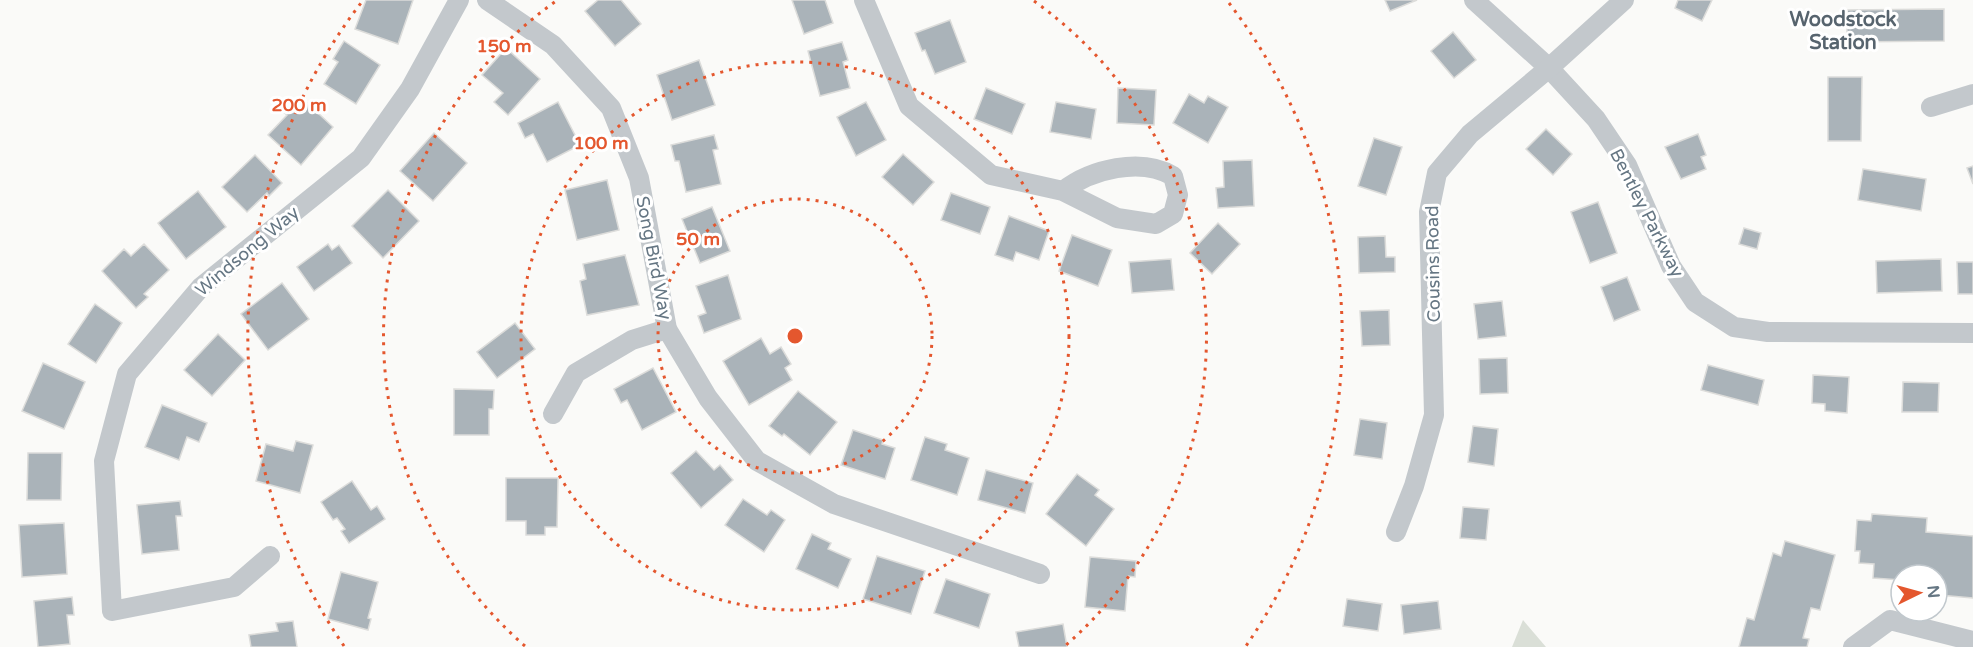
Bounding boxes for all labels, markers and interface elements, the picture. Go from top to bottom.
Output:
district label: Woodstock Station [1790,8,1897,55]
text: 150 m [476,35,532,57]
text: 200 m [271,94,327,116]
text: 100 m [573,132,629,154]
street label: Bentley Parkway [1605,145,1689,281]
street label: Song Bird Way [631,194,677,322]
street label: Windsong Way [191,201,304,301]
street label: Cousins Road [1421,205,1445,323]
text: 50 m [676,228,720,250]
centre of rings [785,326,805,346]
north arrow [1889,563,1949,623]
text: N [1922,585,1943,599]

